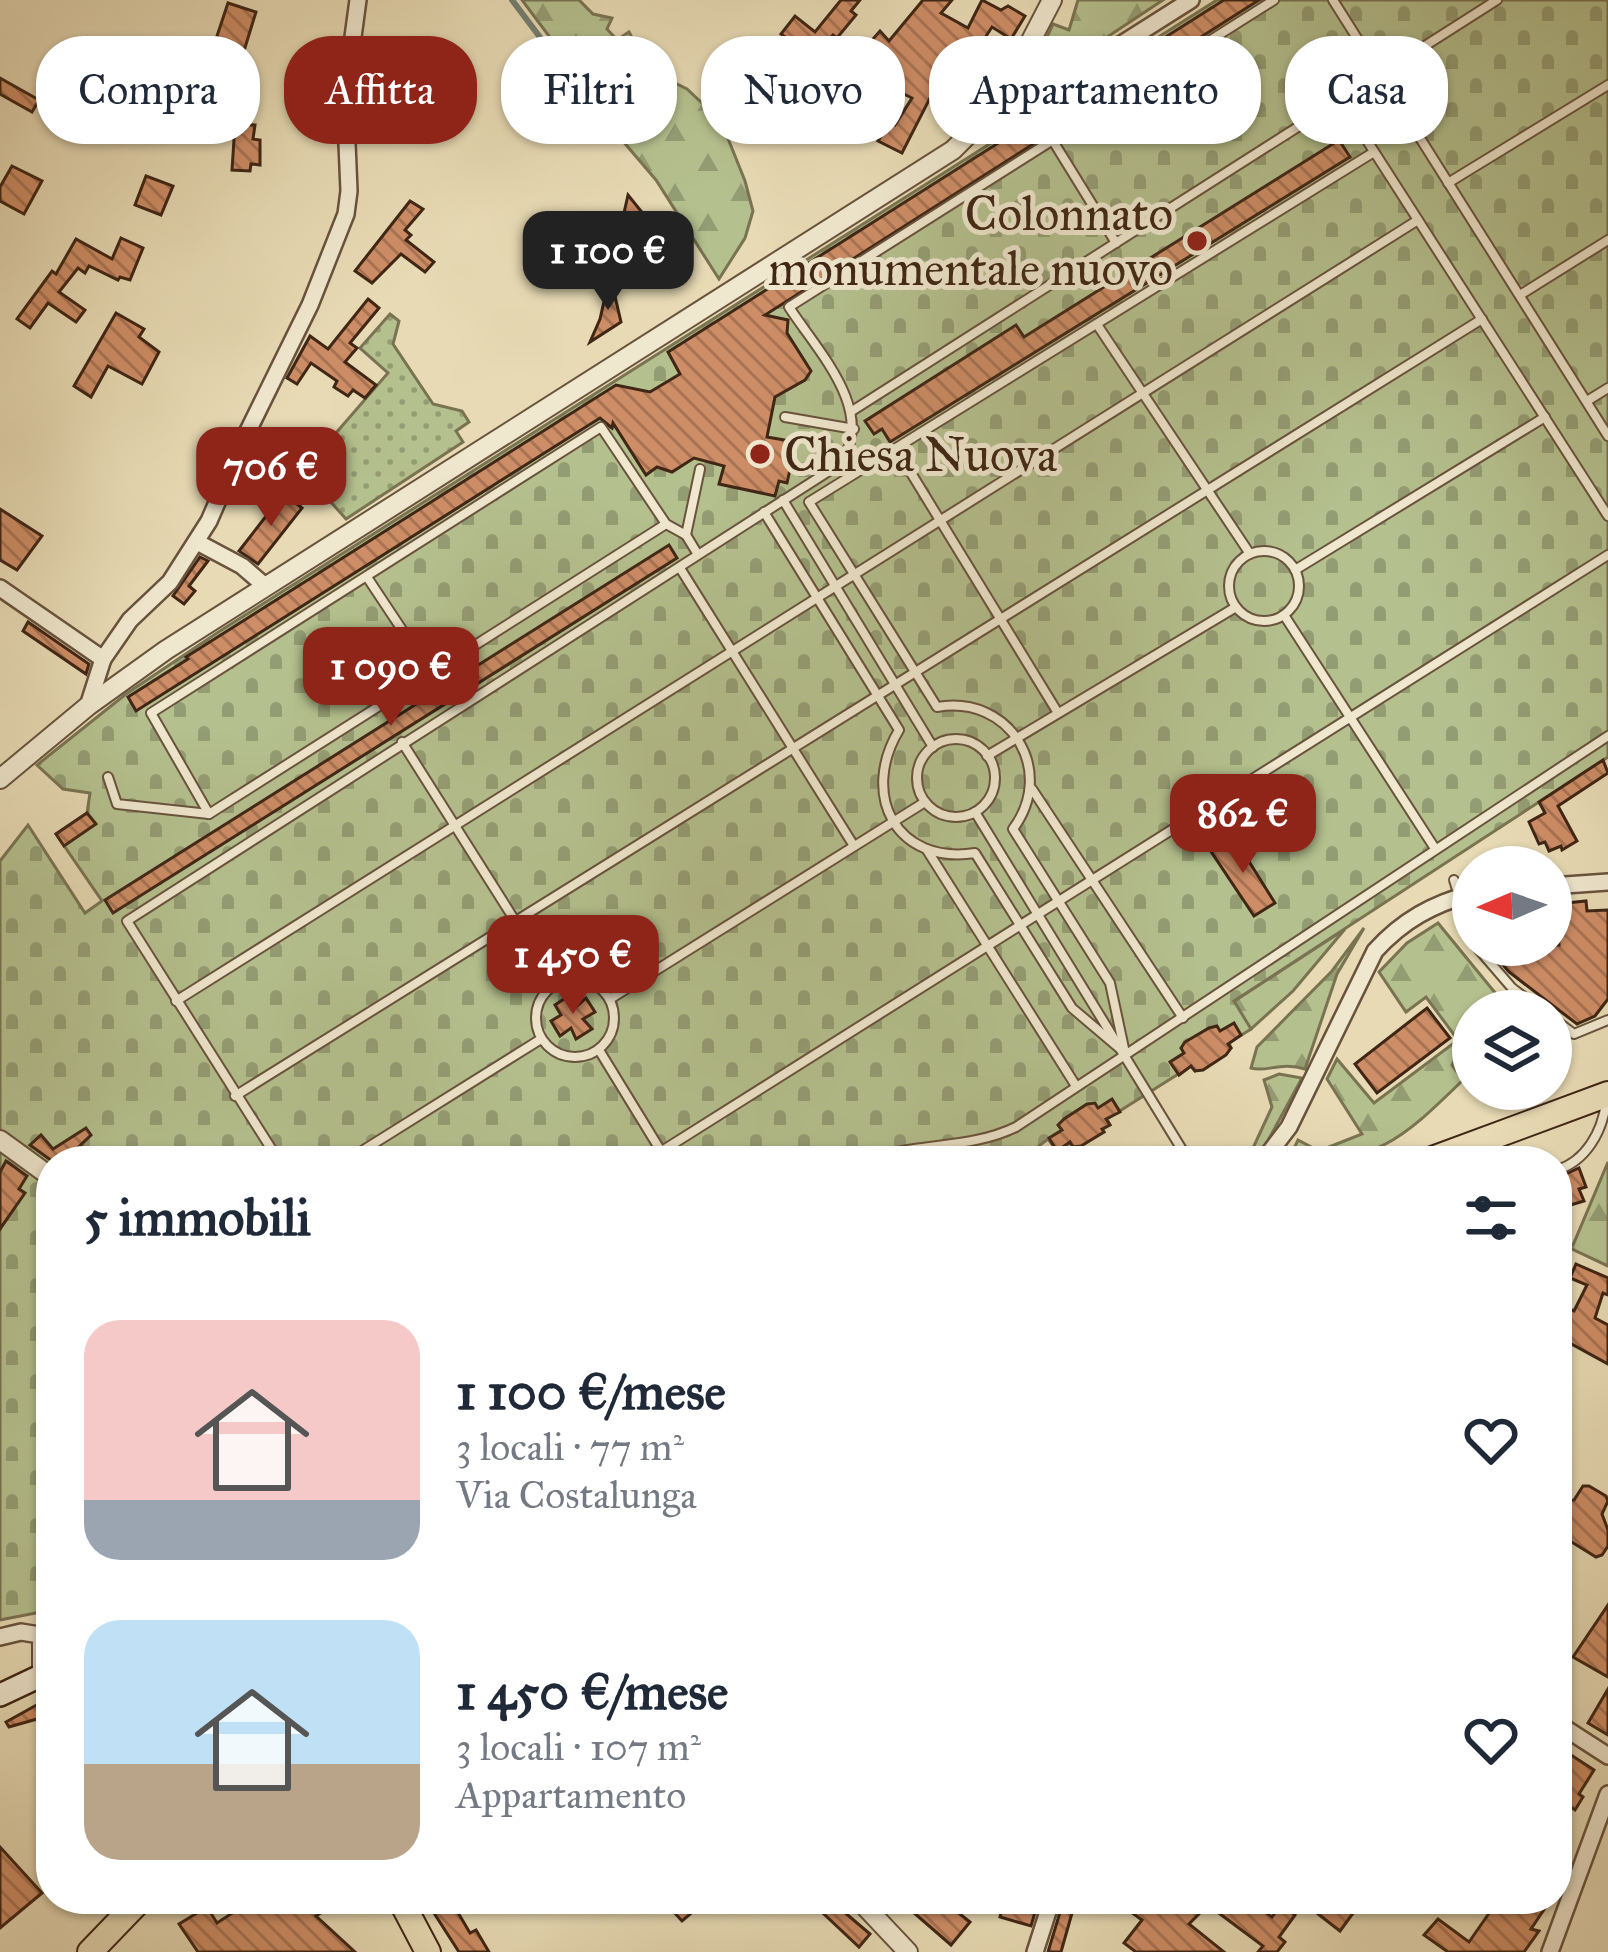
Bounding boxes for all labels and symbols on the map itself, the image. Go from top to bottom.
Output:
place label: Colonnato monumentale nuovo [768,184,1173,298]
pin: 1 100 € [497,211,719,313]
marker: Colonnato monumentale nuovo [1184,228,1210,254]
place label: Chiesa Nuova [784,425,1058,484]
pin: 706 € [187,427,355,529]
marker: Chiesa Nuova [747,441,773,467]
pin: 1 090 € [280,627,502,729]
pin: 862 € [1159,774,1327,876]
north arrow [1452,846,1572,966]
pin: 1 450 € [462,915,684,1017]

